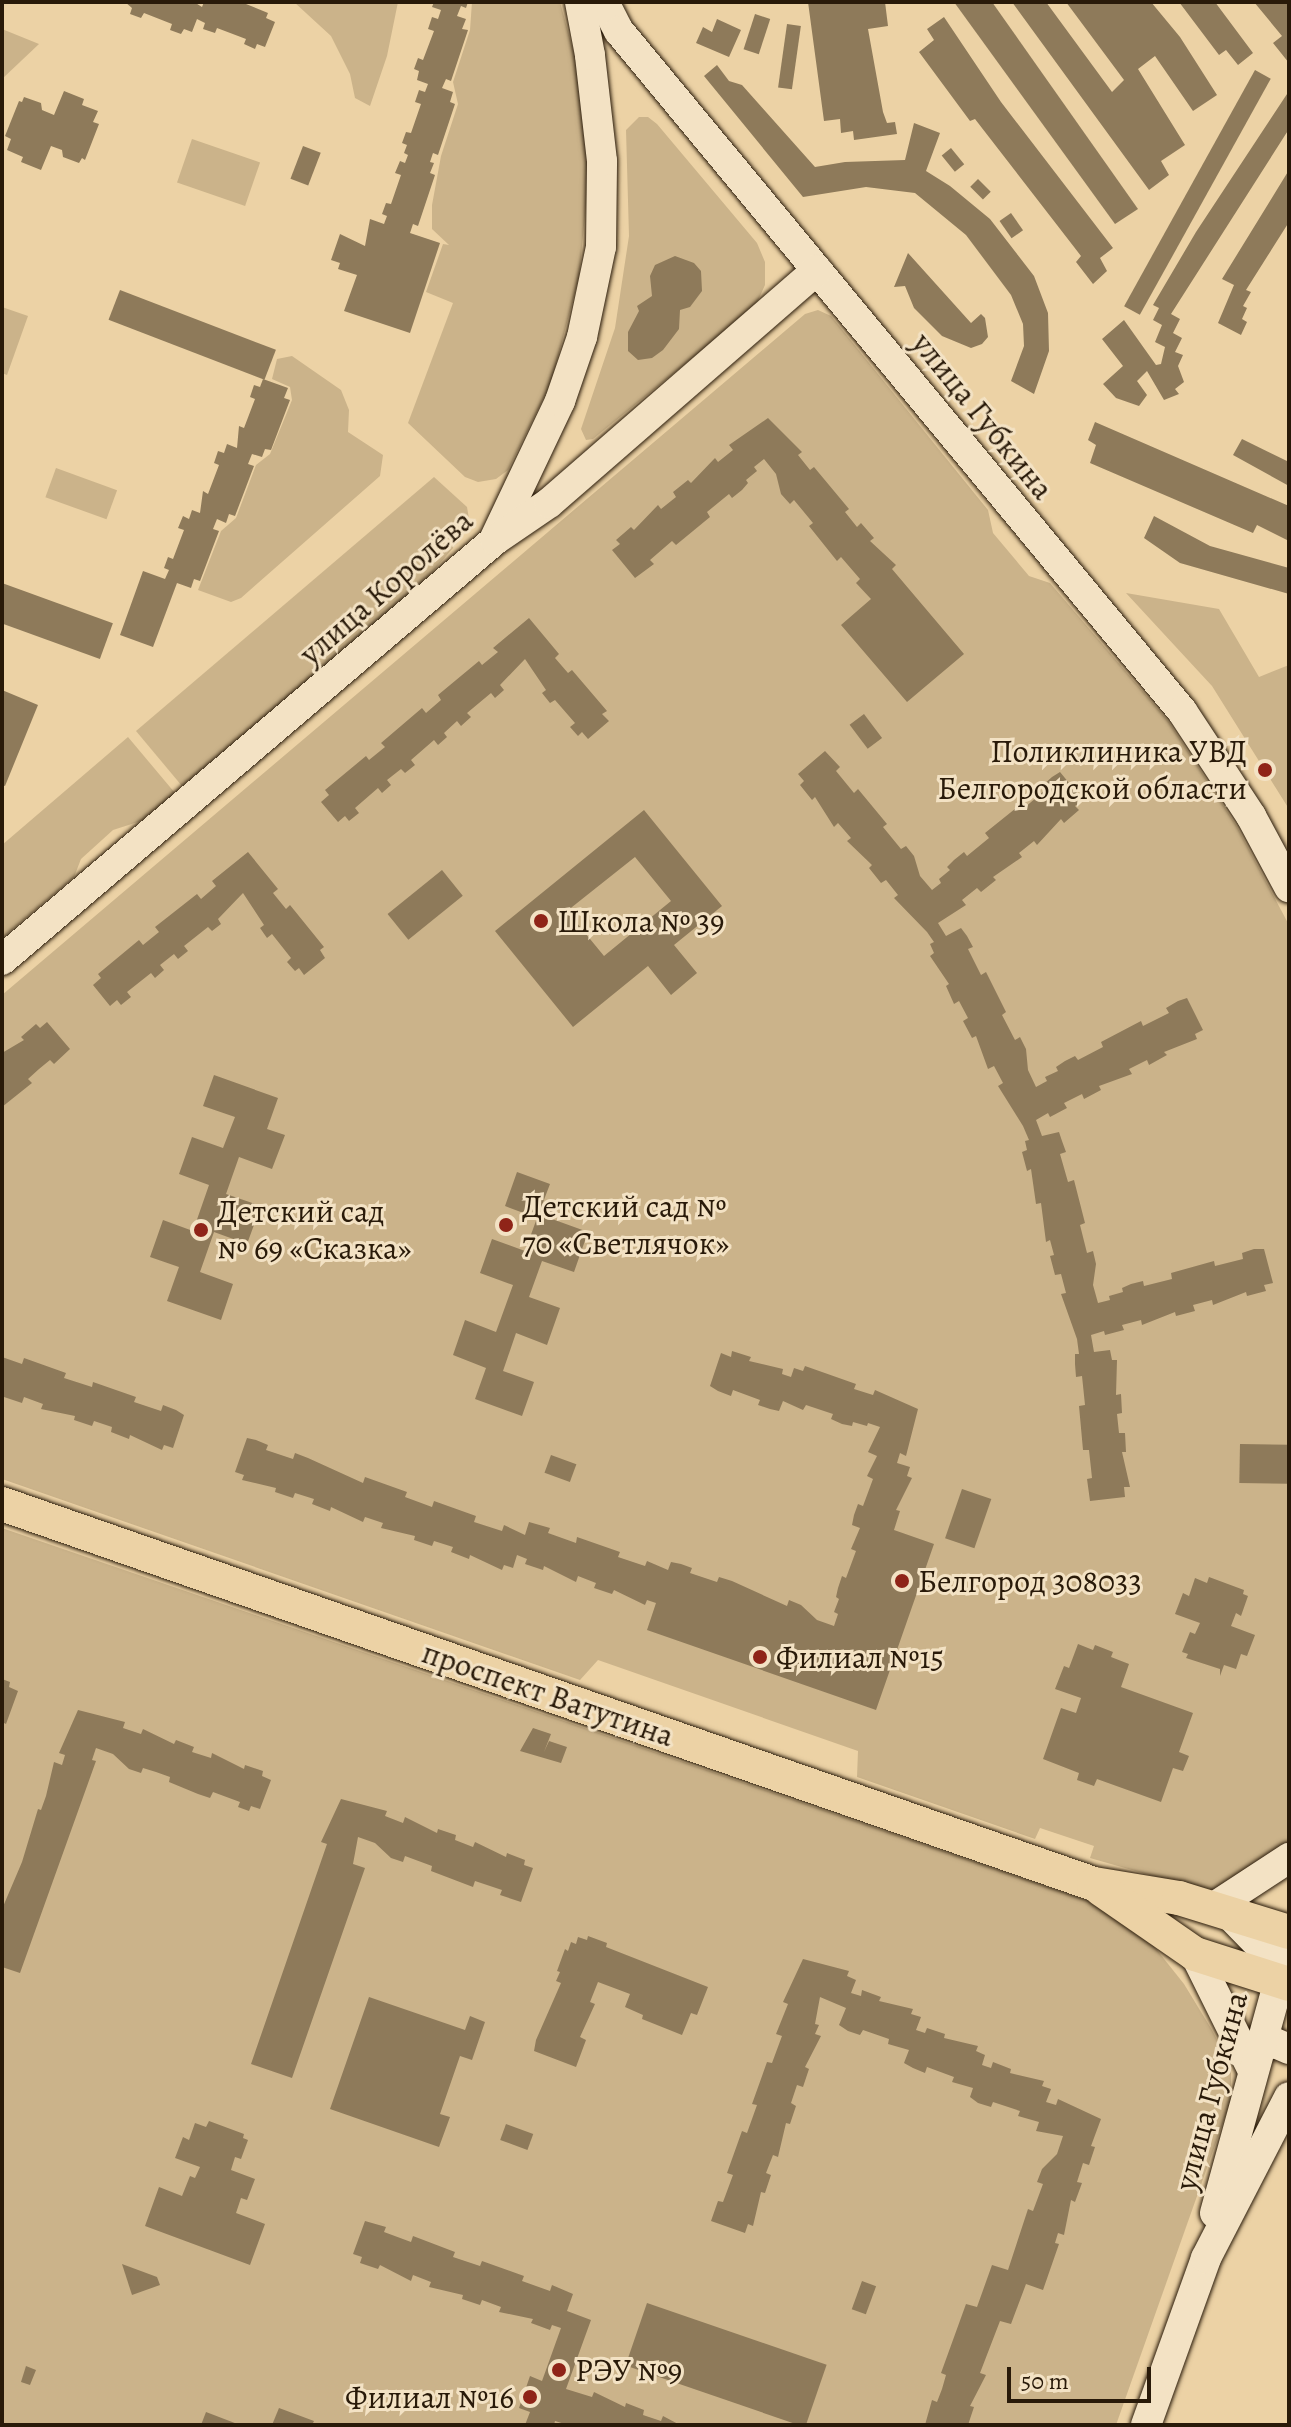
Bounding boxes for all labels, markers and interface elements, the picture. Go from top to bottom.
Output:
street label: улица Губкина [904,325,1062,507]
street label: улица Королёва [291,501,481,673]
place label: Поликлиника УВД Белгородской области [938,733,1247,808]
marker: Поликлиника УВД Белгородской области [1254,759,1276,781]
place label: Школа № 39 [557,902,725,940]
marker: Школа № 39 [532,912,550,930]
place label: Детский сад № 70 «Светлячок» [522,1188,729,1263]
place label: Детский сад № 69 «Сказка» [217,1193,411,1268]
marker: Детский сад № 70 «Светлячок» [497,1216,515,1234]
marker: Детский сад № 69 «Сказка» [192,1221,210,1239]
place label: Белгород 308033 [918,1562,1142,1600]
marker: Белгород 308033 [893,1572,911,1590]
street label: проспект Ватутина [417,1633,679,1755]
place label: Филиал №15 [776,1638,944,1676]
marker: Филиал №15 [751,1648,769,1666]
street label: улица Губкина [1166,1988,1256,2194]
place label: РЭУ №9 [575,2351,682,2389]
scale bar [1011,2351,1155,2401]
marker: РЭУ №9 [550,2361,568,2379]
text: 50 m [1021,2365,1069,2397]
place label: Филиал №16 [345,2378,514,2416]
marker: Филиал №16 [521,2388,539,2406]

